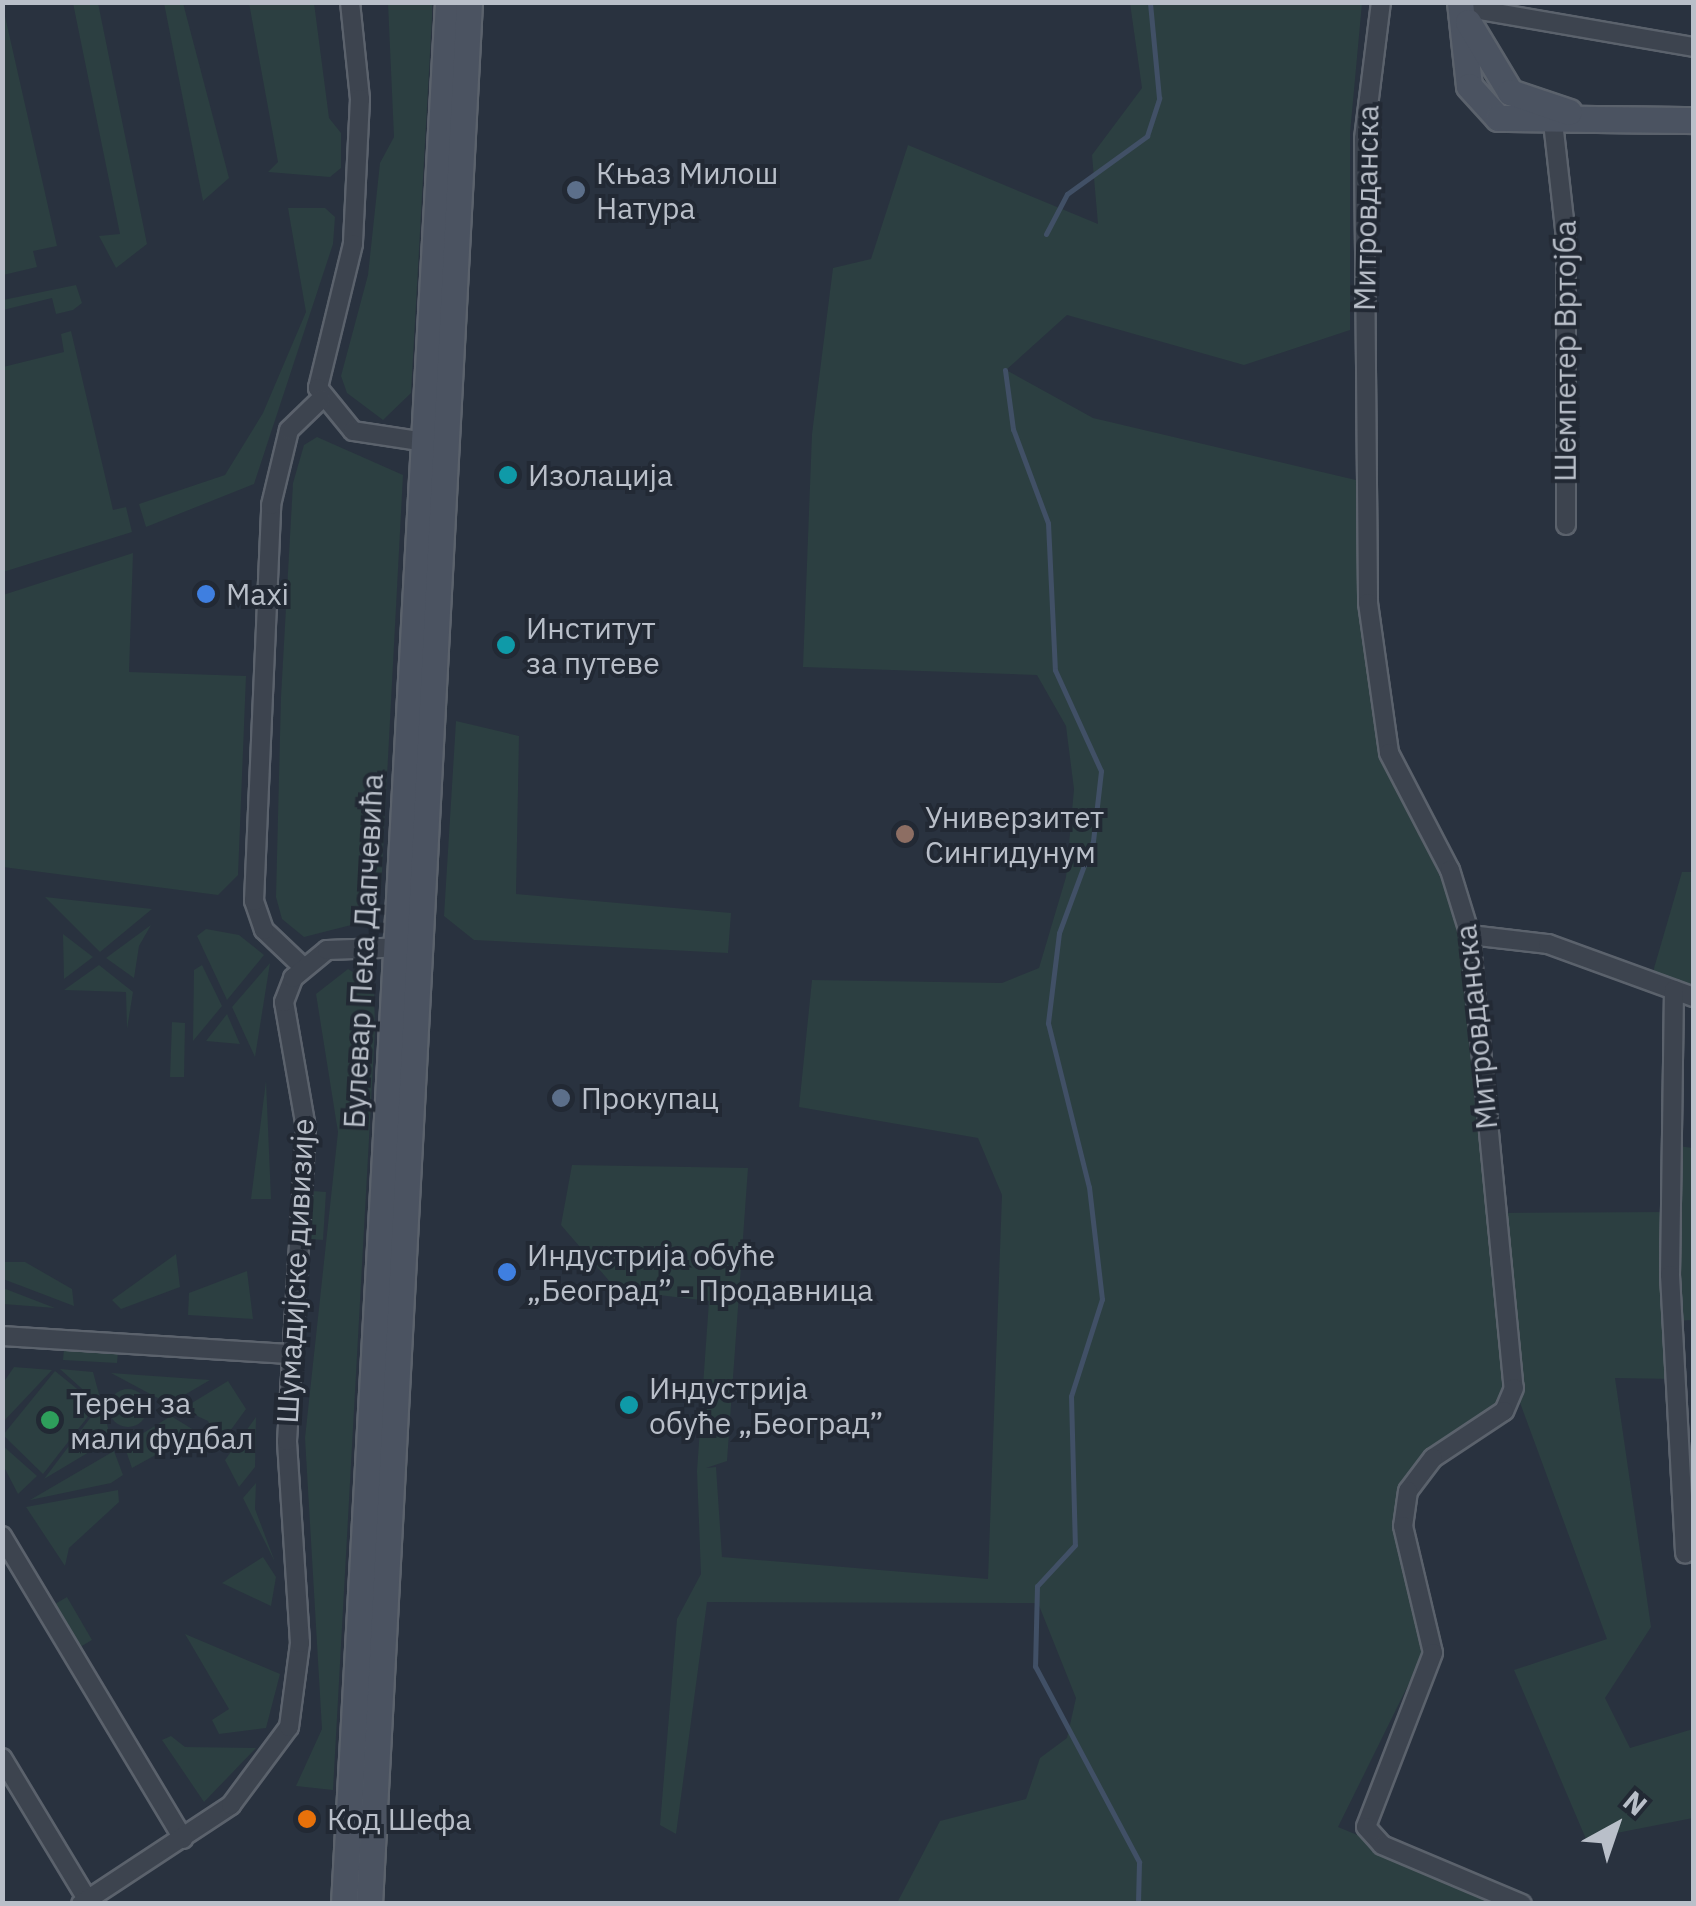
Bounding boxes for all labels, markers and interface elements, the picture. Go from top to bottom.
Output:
street label: Митровданска [1346,105,1386,311]
place label: Књаз Милош Натура [596,155,778,226]
marker: Књаз Милош Натура [565,179,587,201]
street label: Шемпетер Вртојба [1547,220,1583,482]
place label: Изолација [528,457,673,493]
marker: Изолација [497,464,519,486]
place label: Maxi [226,576,289,612]
marker: Maxi [195,583,217,605]
place label: Институт за путеве [526,610,660,680]
marker: Институт за путеве [495,634,517,656]
street label: Булевар Пека Дапчевића [336,773,390,1129]
place label: Универзитет Сингидунум [925,799,1104,870]
marker: Универзитет Сингидунум [894,823,916,845]
street label: Митровданска [1447,923,1505,1131]
place label: Прокупац [581,1080,719,1116]
marker: Прокупац [550,1087,572,1109]
street label: Шумадијске дивизије [269,1118,321,1424]
place label: Индустрија обуће „Београд” - Продавница [527,1237,873,1308]
marker: Индустрија обуће „Београд” - Продавница [496,1261,518,1283]
place label: Индустрија обуће „Београд” [649,1370,884,1440]
place label: Терен за мали фудбал [70,1385,254,1456]
marker: Индустрија обуће „Београд” [618,1394,640,1416]
marker: Терен за мали фудбал [39,1409,61,1431]
north arrow [1566,1776,1666,1876]
text: N [1616,1782,1655,1823]
place label: Код Шефа [327,1801,472,1837]
marker: Код Шефа [296,1808,318,1830]

